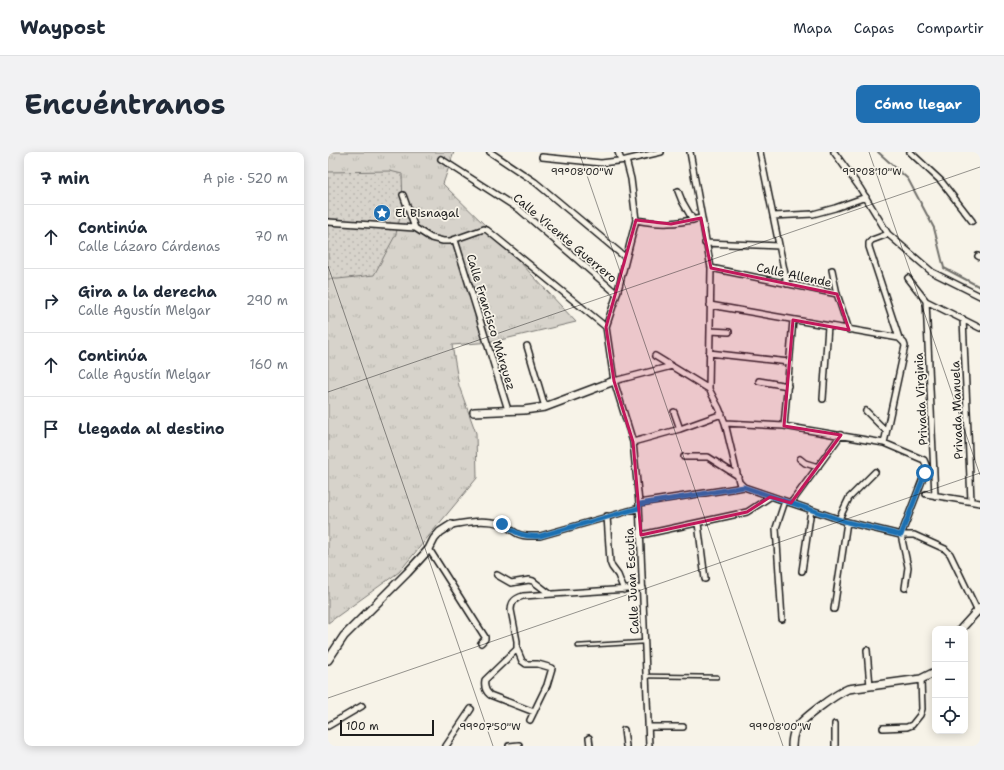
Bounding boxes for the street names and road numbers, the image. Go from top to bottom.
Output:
street label: Calle Vicente Guerrero [510,190,620,286]
street label: Calle Francisco Márquez [463,252,519,392]
street label: Calle Allende [755,259,833,291]
street label: Privada Virginia [911,352,931,446]
street label: Privada Manuela [947,360,967,460]
street label: Calle Juan Escutia [621,527,643,635]

